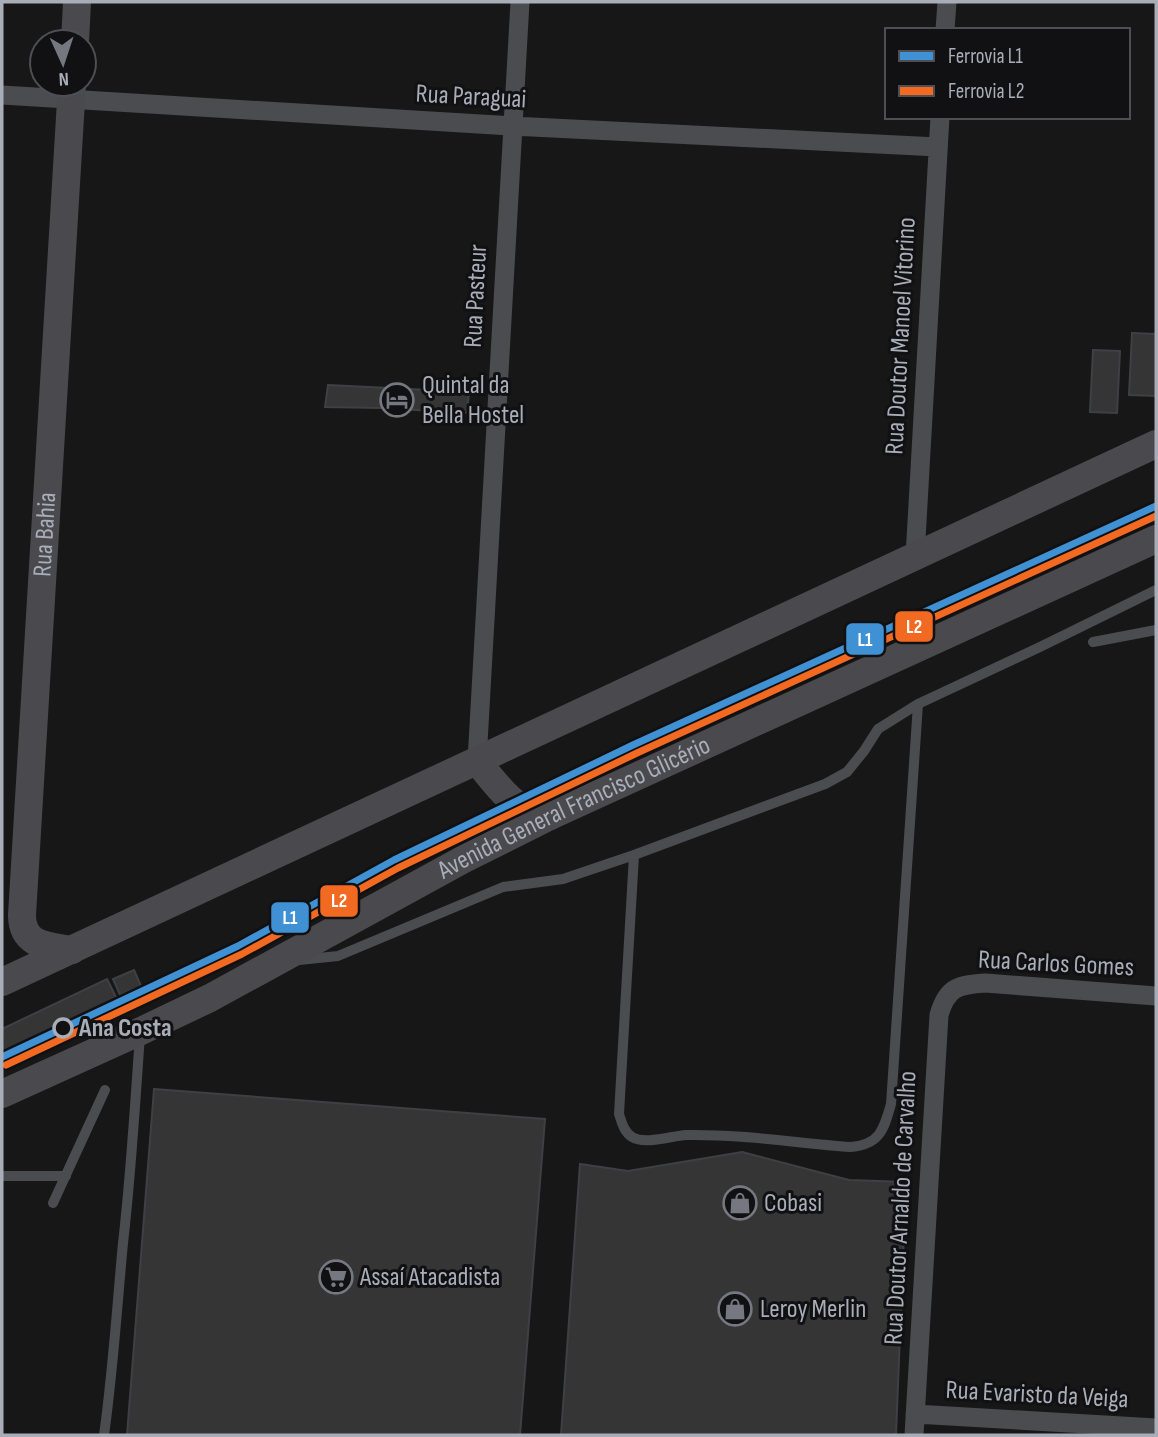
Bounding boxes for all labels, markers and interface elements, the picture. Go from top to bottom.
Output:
north arrow [28,28,98,98]
legend [885,28,1130,119]
text: Ferrovia L1 [948,44,1024,69]
text: N [58,67,69,90]
street label: Rua Paraguai [415,79,527,115]
text: Ferrovia L2 [948,79,1024,104]
street label: Rua Doutor Manoel Vitorino [879,217,923,455]
street label: Rua Pasteur [458,243,494,348]
place label: Quintal da Bella Hostel [422,370,524,431]
hotel icon: Quintal da Bella Hostel [378,381,416,419]
street label: Rua Bahia [27,491,63,578]
line badge: L2 [894,610,934,643]
text: L2 [906,616,922,639]
line badge: L1 [845,622,885,656]
text: L1 [858,629,873,652]
street label: Avenida General Francisco Glicério [431,729,715,886]
line badge: L2 [319,884,359,918]
text: L2 [331,890,347,913]
line badge: L1 [270,901,310,934]
text: L1 [283,907,298,930]
street label: Rua Carlos Gomes [977,944,1135,984]
place label: Ana Costa [78,1013,172,1044]
marker: Ana Costa [53,1018,73,1038]
street label: Rua Doutor Arnaldo de Carvalho [878,1070,924,1346]
shop icon: Cobasi [721,1184,759,1222]
place label: Cobasi [764,1188,822,1219]
supermarket icon: Assaí Atacadista [317,1258,355,1296]
place label: Assaí Atacadista [359,1262,500,1293]
shop icon: Leroy Merlin [716,1290,754,1328]
place label: Leroy Merlin [760,1294,866,1325]
street label: Rua Evaristo da Veiga [945,1375,1129,1415]

